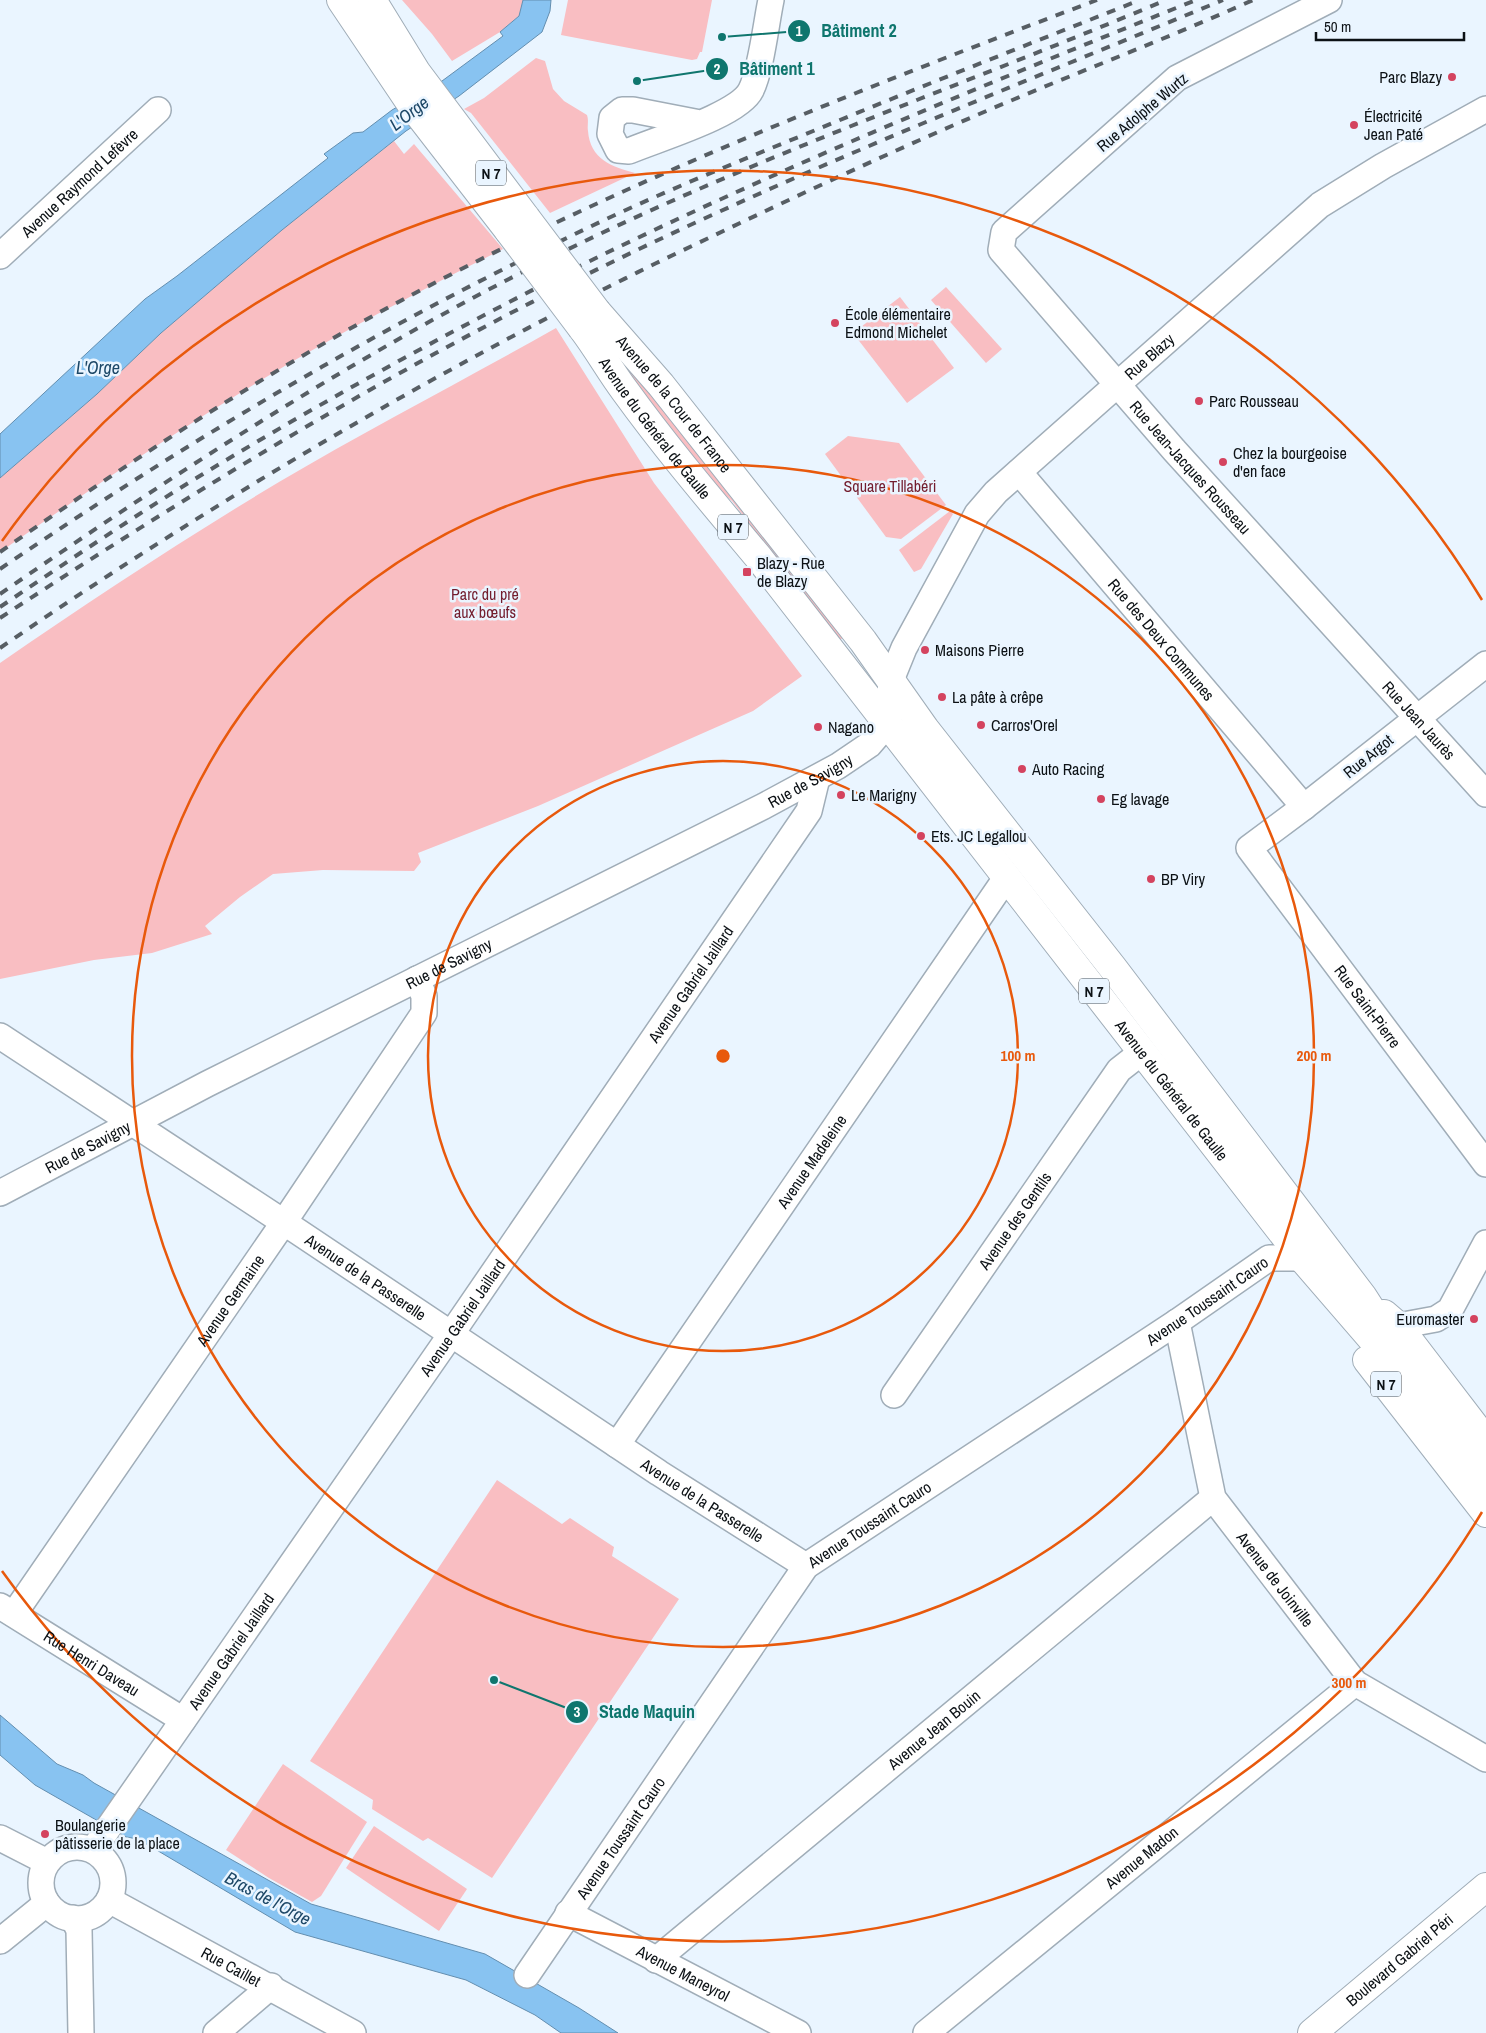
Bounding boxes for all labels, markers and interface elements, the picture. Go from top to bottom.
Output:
scale bar [1316,10,1464,42]
callout: Bâtiment 2 [787,15,907,48]
text: 50 m [1324,16,1351,37]
text: Bâtiment 2 [821,18,897,43]
text: 1 [796,20,803,41]
callout: Bâtiment 1 [704,52,825,85]
text: Bâtiment 1 [739,56,816,81]
text: 2 [714,58,721,79]
place label: Parc Blazy [1379,66,1442,88]
street label: Rue Adolphe Wurtz [1092,67,1193,157]
marker: Parc Blazy [1446,71,1458,83]
water label: L'Orge [384,90,434,136]
place label: Électricité Jean Paté [1364,105,1423,145]
marker: Électricité Jean Paté [1348,119,1360,131]
street label: Avenue Raymond Lefèvre [15,123,142,243]
road number: N 7 [476,160,506,186]
place label: École élémentaire Edmond Michelet [845,303,951,343]
marker: École élémentaire Edmond Michelet [829,317,841,329]
street label: Rue Blazy [1119,328,1179,384]
street label: Avenue de la Cour de France [611,330,737,477]
street label: Avenue du Général de Gaulle [594,352,716,504]
water label: L'Orge [76,355,120,380]
place label: Parc Rousseau [1209,390,1299,412]
marker: Parc Rousseau [1193,395,1205,407]
street label: Rue Jean-Jacques Rousseau [1125,396,1256,539]
place label: Chez la bourgeoise d'en face [1233,442,1347,482]
marker: Chez la bourgeoise d'en face [1217,456,1229,468]
park label: Square Tillabéri [844,475,936,497]
road number: N 7 [718,514,748,540]
place label: Blazy - Rue de Blazy [757,552,825,592]
marker: Blazy - Rue de Blazy [741,566,753,578]
street label: Rue des Deux Communes [1103,574,1220,705]
park label: Parc du pré aux bœufs [451,583,519,623]
place label: Maisons Pierre [935,639,1024,661]
marker: Maisons Pierre [919,644,931,656]
street label: Rue Jean Jaurès [1378,676,1461,764]
place label: La pâte à crêpe [952,686,1043,708]
marker: La pâte à crêpe [936,691,948,703]
place label: Carros'Orel [991,714,1058,736]
place label: Nagano [828,716,874,738]
marker: Carros'Orel [975,719,987,731]
marker: Nagano [812,721,824,733]
street label: Rue Argot [1338,729,1398,783]
street label: Rue de Savigny [764,748,857,813]
place label: Auto Racing [1031,758,1105,780]
marker: Auto Racing [1016,763,1028,775]
place label: Le Marigny [851,784,917,806]
place label: Eg lavage [1111,788,1169,810]
marker: Le Marigny [835,789,847,801]
marker: Eg lavage [1095,793,1107,805]
place label: Ets. JC Legallou [931,825,1027,847]
marker: Ets. JC Legallou [915,830,927,842]
place label: BP Viry [1161,868,1205,890]
marker: BP Viry [1145,873,1157,885]
street label: Avenue Gabriel Jaillard [642,921,738,1048]
street label: Rue de Savigny [402,933,496,994]
street label: Rue Saint-Pierre [1329,960,1406,1052]
road number: N 7 [1079,978,1109,1004]
street label: Avenue du Général de Gaulle [1110,1014,1233,1165]
text: 100 m [1001,1045,1035,1066]
text: 200 m [1297,1045,1331,1066]
centre of rings [714,1047,732,1065]
street label: Avenue Madeleine [771,1110,852,1213]
street label: Rue de Savigny [41,1115,134,1178]
street label: Avenue des Gentils [973,1167,1056,1275]
street label: Avenue de la Passerelle [300,1228,431,1325]
street label: Avenue Germaine [190,1250,269,1351]
street label: Avenue Toussaint Cauro [1141,1251,1272,1351]
street label: Avenue Gabriel Jaillard [414,1255,510,1381]
place label: Euromaster [1396,1308,1465,1330]
marker: Euromaster [1468,1313,1480,1325]
road number: N 7 [1371,1372,1401,1396]
street label: Avenue de la Passerelle [636,1453,768,1547]
street label: Avenue Toussaint Cauro [803,1476,935,1573]
street label: Avenue de Joinville [1231,1526,1319,1631]
street label: Avenue Gabriel Jaillard [182,1589,279,1715]
street label: Rue Henri Daveau [40,1625,144,1701]
text: 300 m [1332,1672,1366,1693]
street label: Avenue Jean Bouin [882,1685,985,1775]
callout: Stade Maquin [564,1696,705,1729]
text: Stade Maquin [599,1699,695,1724]
text: 3 [574,1701,581,1722]
street label: Avenue Toussaint Cauro [571,1772,670,1904]
place label: Boulangerie pâtisserie de la place [55,1814,180,1854]
street label: Avenue Madon [1100,1821,1182,1894]
marker: Boulangerie pâtisserie de la place [39,1828,51,1840]
water label: Bras de l'Orge [221,1865,315,1931]
street label: Boulevard Gabriel Péri [1341,1908,1458,2011]
street label: Avenue Maneyrol [632,1939,734,2006]
street label: Rue Caillet [197,1941,265,1992]

